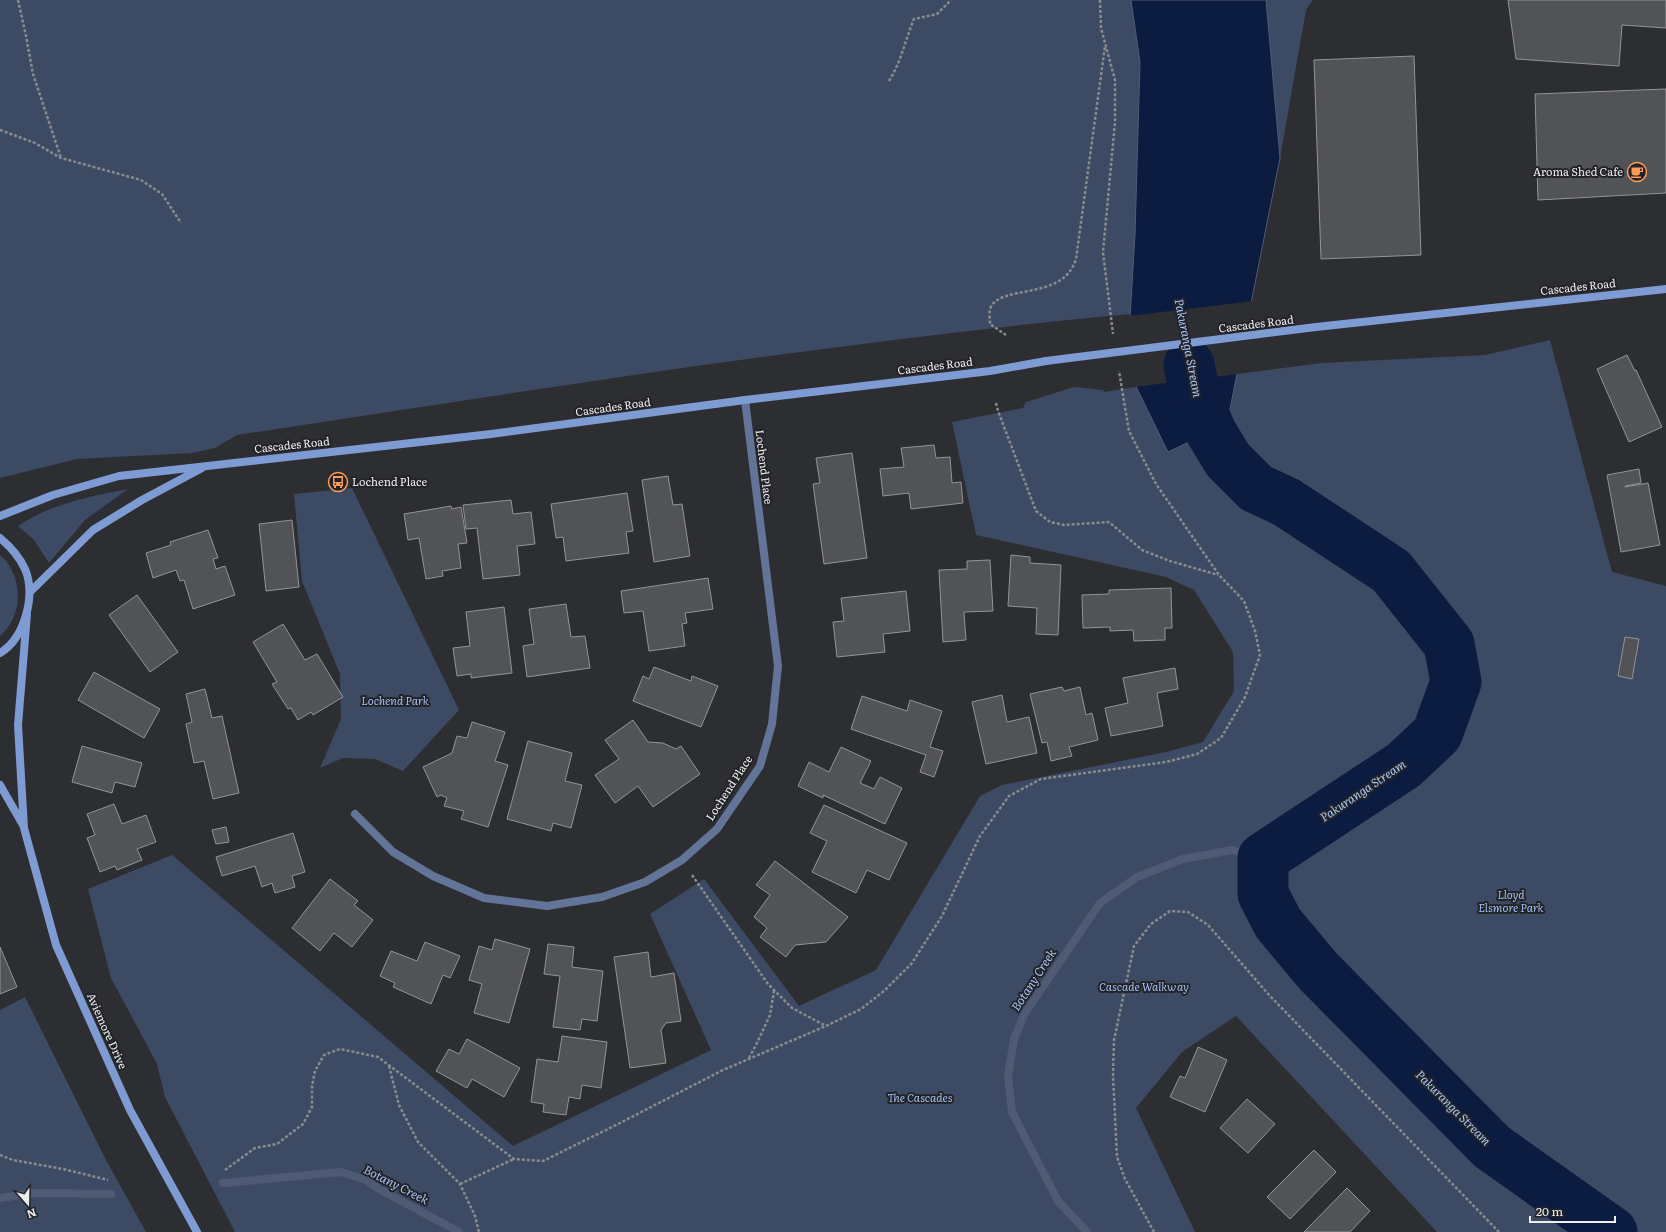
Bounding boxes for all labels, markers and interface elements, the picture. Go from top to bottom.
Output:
cafe icon: Aroma Shed Cafe [1626,161,1648,183]
place label: Aroma Shed Cafe [1533,163,1623,179]
street label: Cascades Road [1539,274,1617,298]
water label: Pakuranga Stream [1171,297,1207,399]
street label: Cascades Road [1217,310,1295,336]
street label: Cascades Road [896,352,974,378]
street label: Cascades Road [574,393,652,419]
street label: Lochend Place [752,429,778,505]
street label: Cascades Road [253,432,331,456]
bus stop icon: Lochend Place [327,471,349,493]
place label: Lochend Place [352,473,427,489]
park label: Lochend Park [361,692,429,708]
street label: Lochend Place [701,751,755,823]
water label: Pakuranga Stream [1316,754,1409,826]
park label: Lloyd Elsmore Park [1478,886,1544,915]
water label: Botany Creek [1006,944,1060,1014]
park label: Cascade Walkway [1099,978,1189,994]
street label: Aviemore Drive [84,990,132,1071]
water label: Pakuranga Stream [1412,1066,1496,1149]
park label: The Cascades [887,1089,953,1105]
water label: Botany Creek [361,1160,433,1208]
north arrow [8,1184,48,1224]
scale bar [1530,1198,1615,1224]
text: 20 m [1536,1202,1563,1220]
text: N [25,1205,39,1223]

